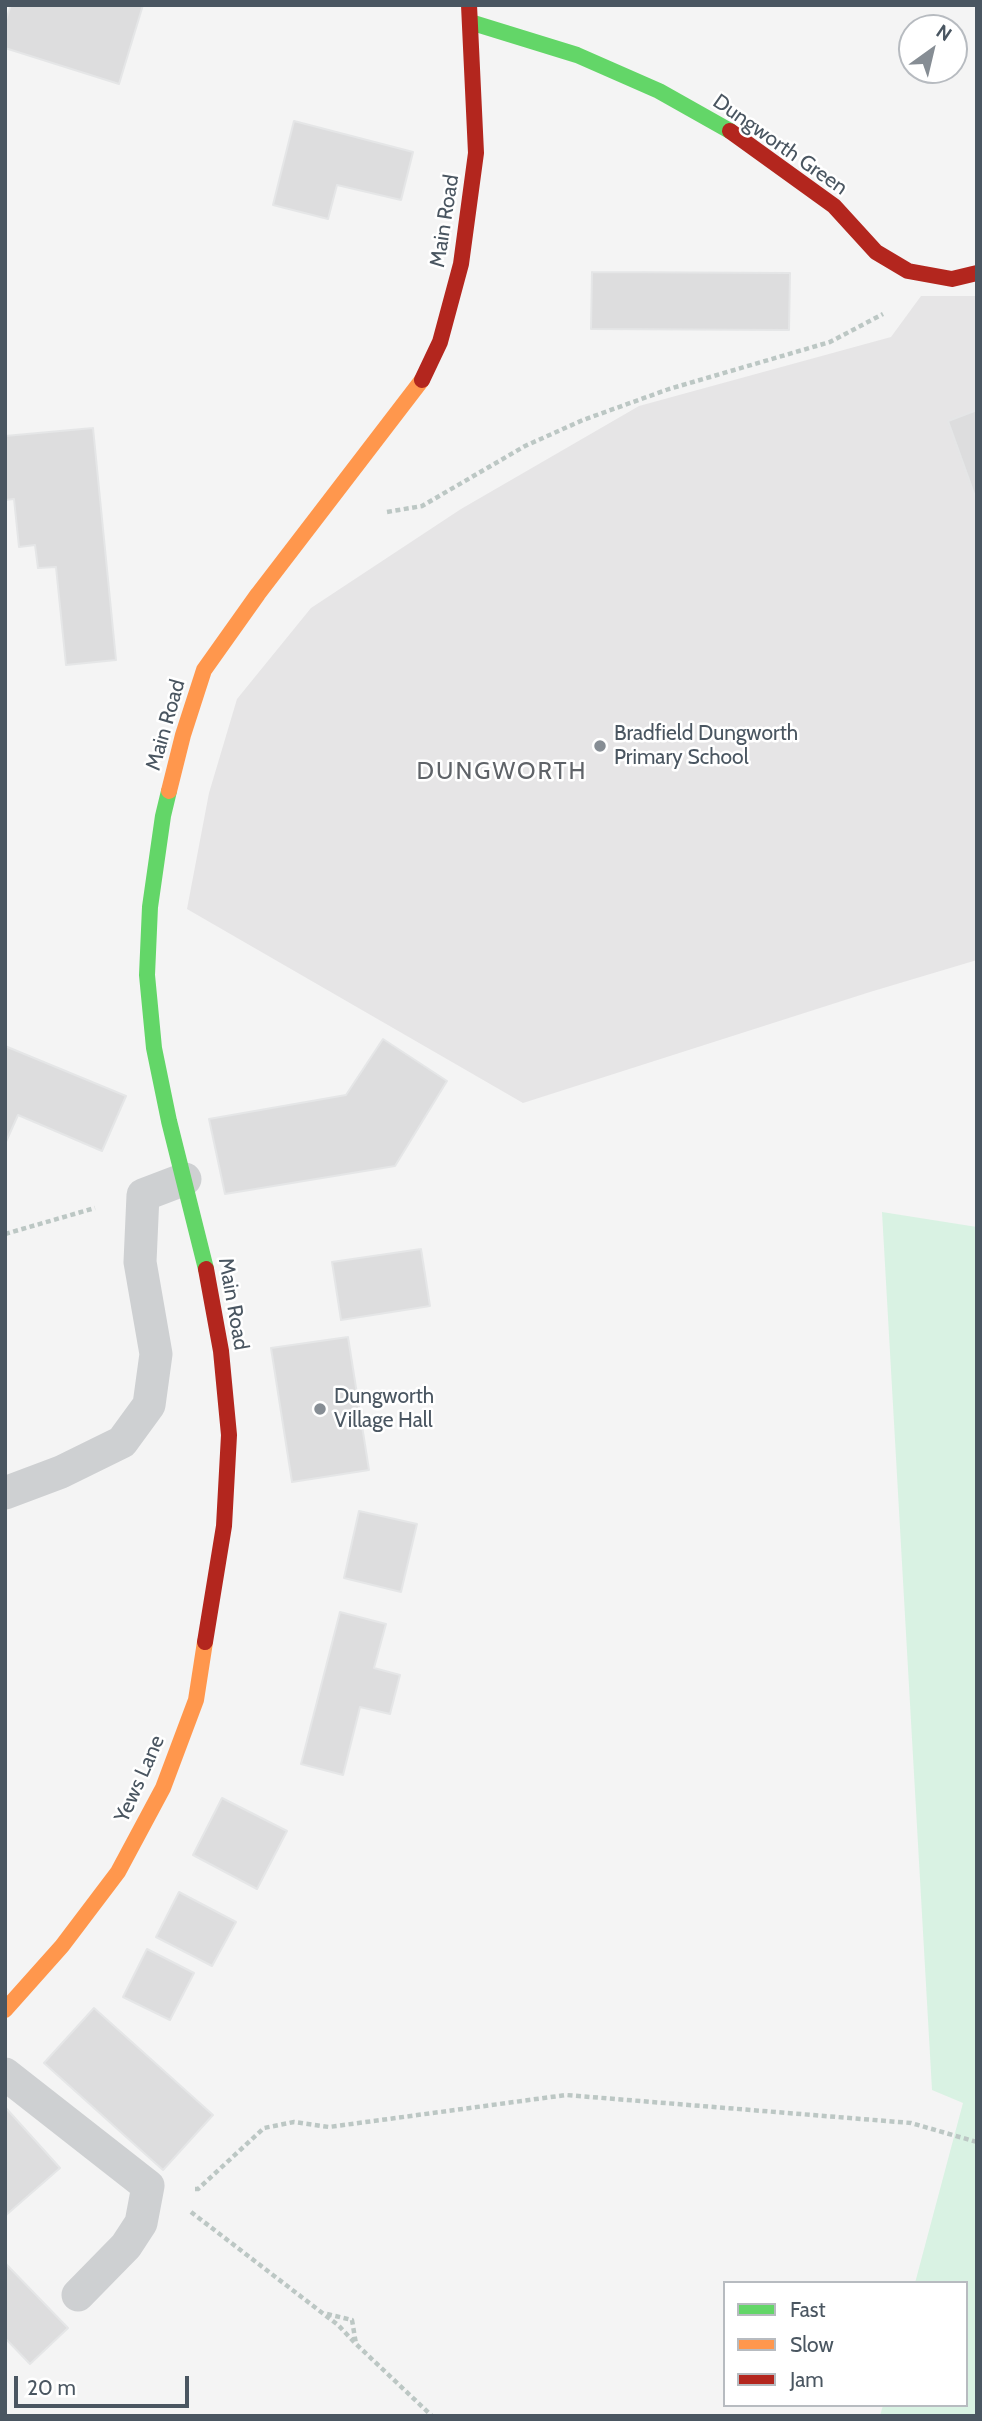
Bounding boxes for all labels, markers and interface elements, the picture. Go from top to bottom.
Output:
north arrow [898,14,968,84]
text: N [932,20,956,46]
street label: Dungworth Green [708,89,852,201]
street label: Main Road [425,173,465,269]
street label: Main Road [141,677,191,773]
place label: Bradfield Dungworth Primary School [614,721,798,771]
marker: Bradfield Dungworth Primary School [592,738,608,754]
district label: DUNGWORTH [418,758,586,786]
street label: Main Road [212,1256,254,1352]
place label: Dungworth Village Hall [334,1384,434,1434]
marker: Dungworth Village Hall [312,1401,328,1417]
street label: Yews Lane [110,1732,170,1826]
legend [723,2281,968,2407]
text: Fast [790,2297,826,2322]
text: Slow [790,2332,834,2357]
scale bar [18,2362,192,2406]
text: Jam [790,2367,824,2392]
text: 20 m [27,2375,76,2400]

